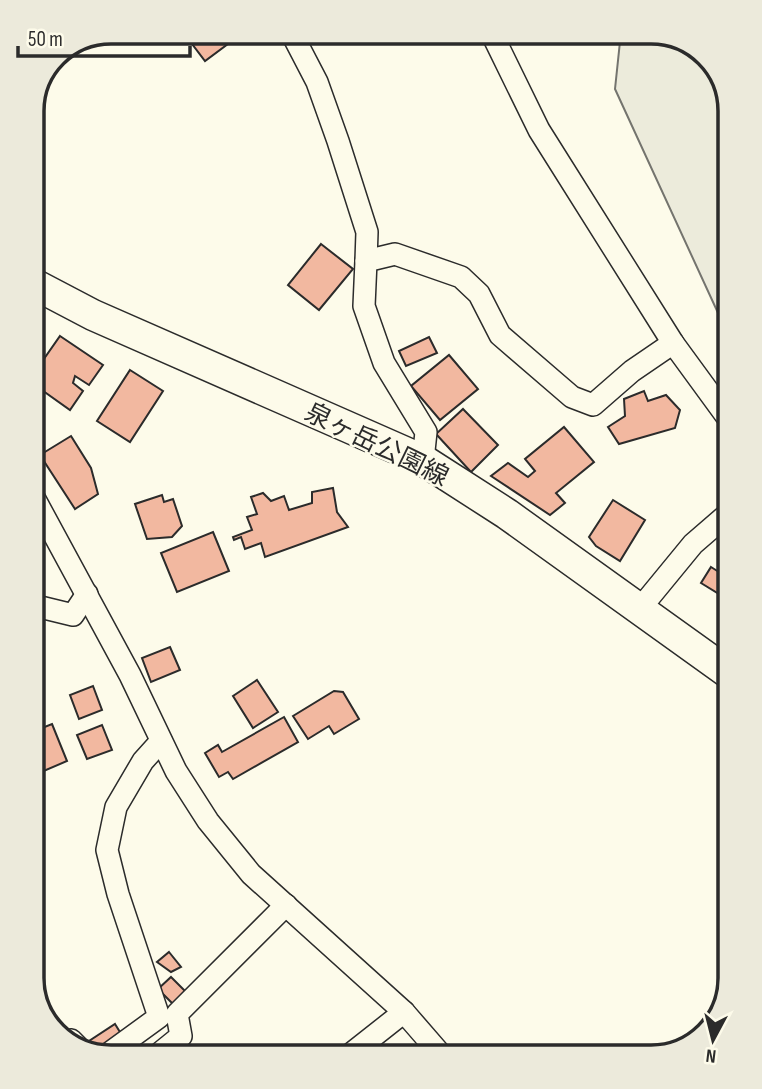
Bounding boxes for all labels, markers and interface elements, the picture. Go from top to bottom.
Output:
scale bar [18,14,189,58]
text: 50 m [28,27,63,52]
street label: 泉ヶ岳公園線 [299,397,453,493]
north arrow [678,1005,748,1075]
text: N [705,1043,718,1067]

